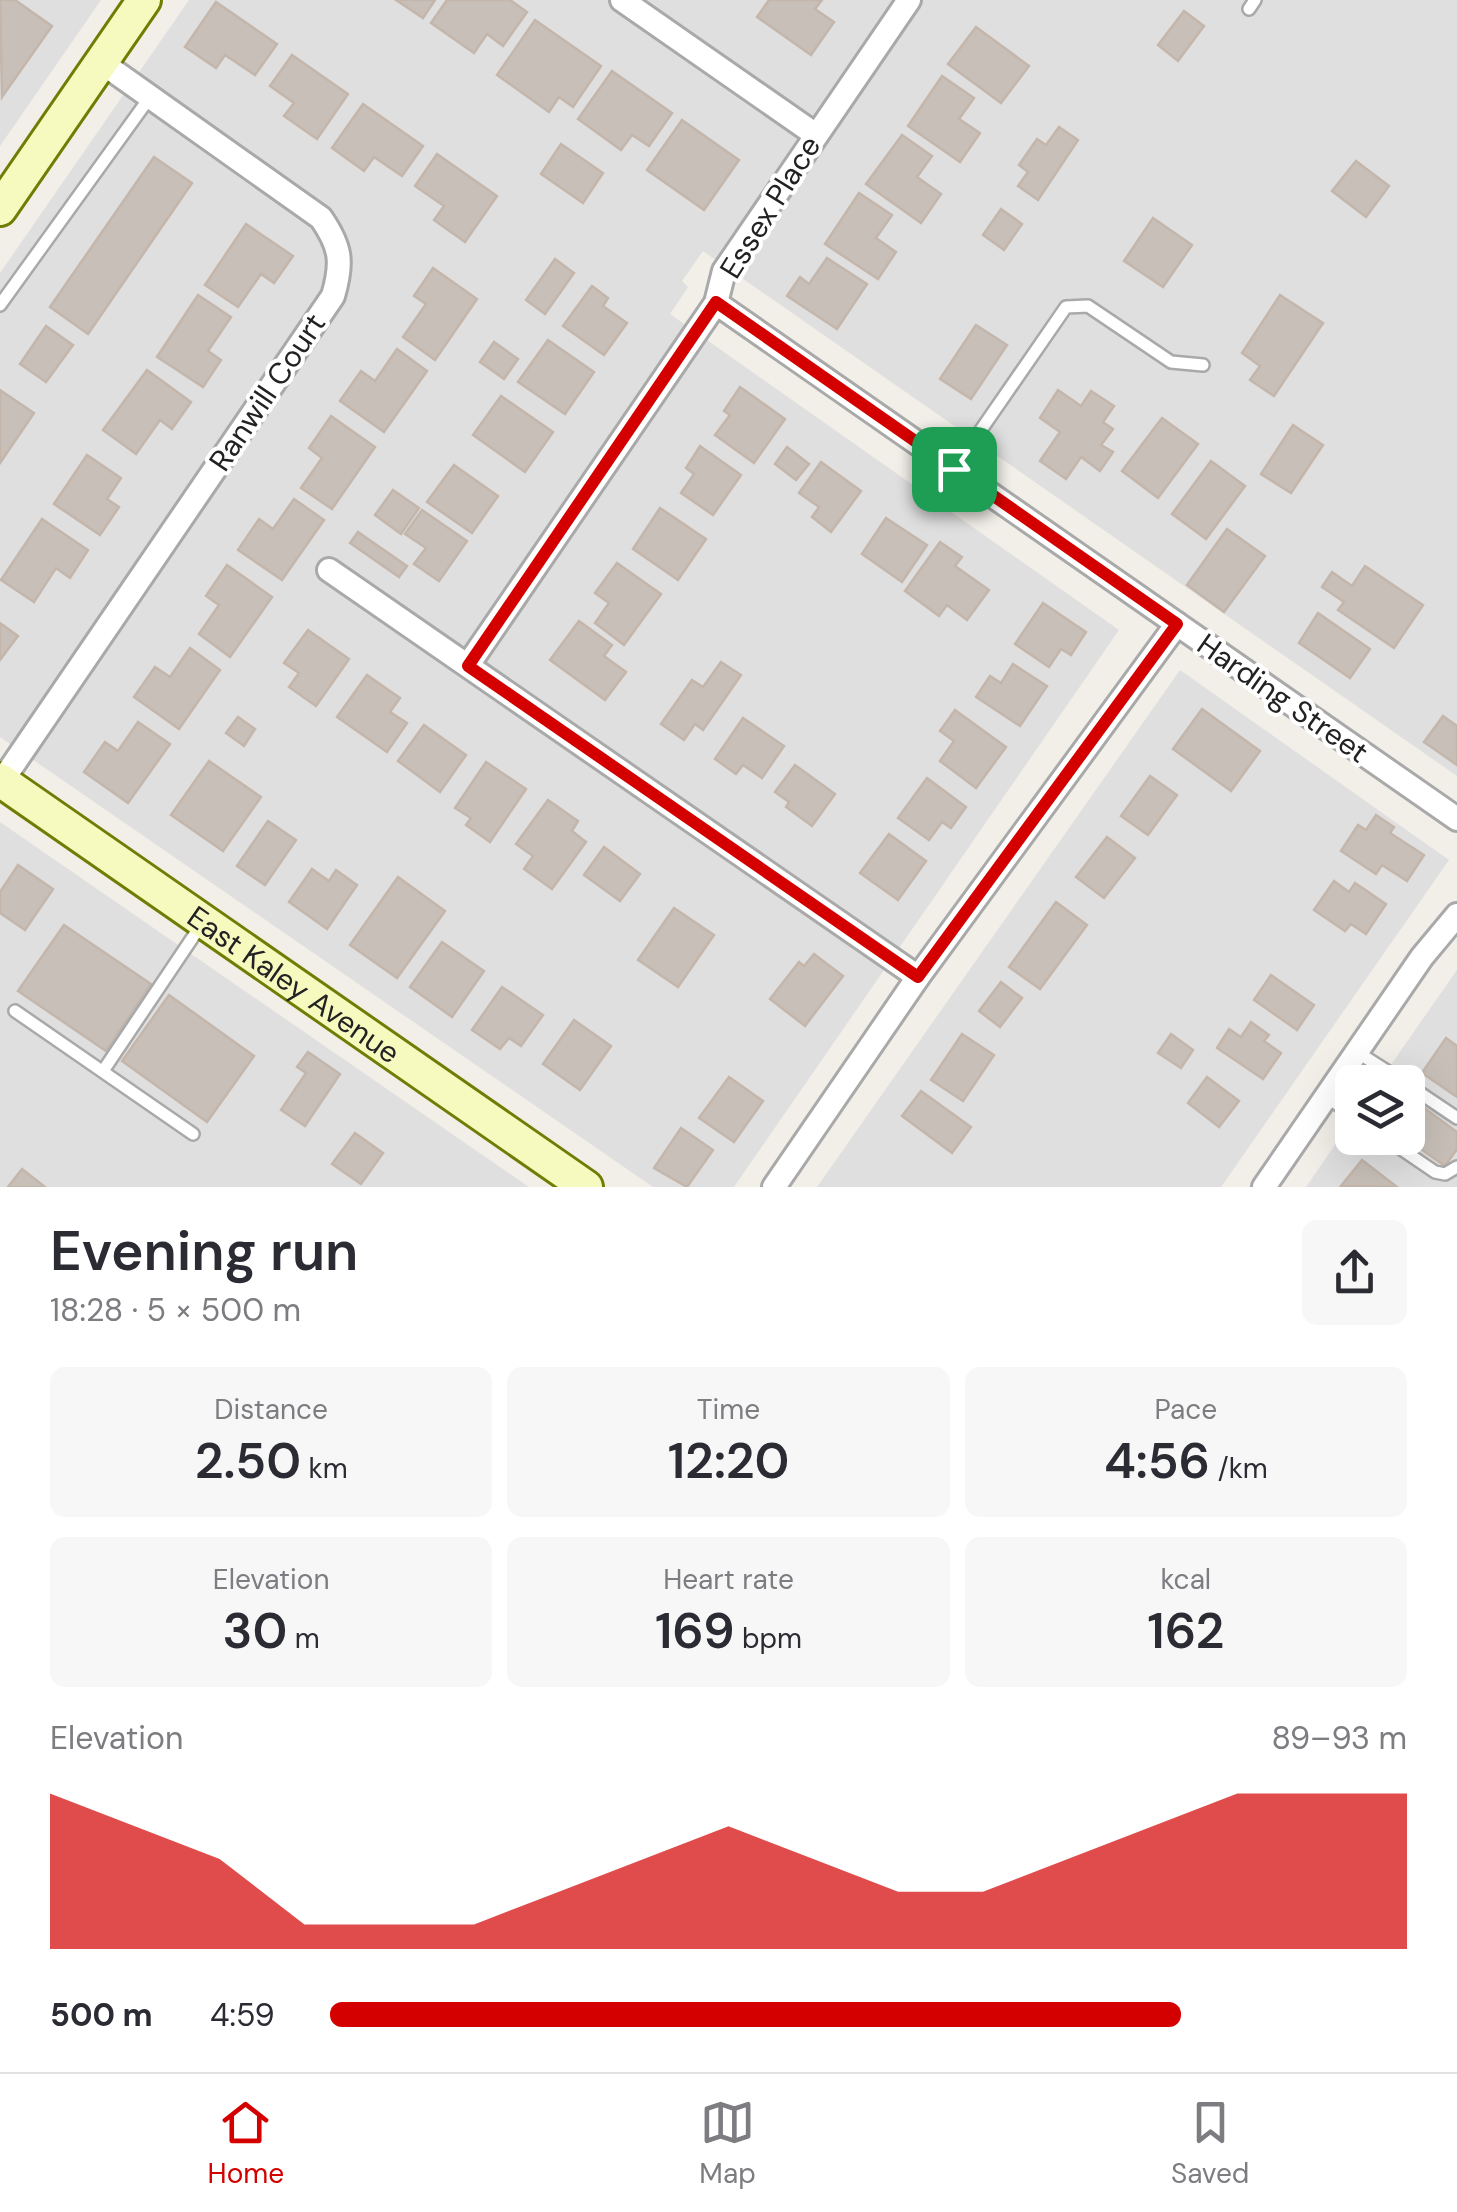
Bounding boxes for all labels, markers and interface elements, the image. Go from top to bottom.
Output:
street label: Essex Place [711,128,829,286]
street label: Ranwill Court [200,306,334,478]
pin [912,427,997,512]
icon: arrive [927,442,982,497]
street label: Harding Street [1190,625,1376,771]
street label: East Kaley Avenue [180,897,408,1072]
map controls [1335,1065,1425,1155]
button: layers [1335,1065,1425,1155]
text: Evening run [50,1215,358,1287]
button: share [1302,1220,1407,1325]
text: 18:28 · 5 × 500 m [50,1289,301,1331]
text: Distance [214,1391,328,1428]
text: Time [697,1391,760,1428]
text: Pace [1154,1391,1217,1428]
text: 2.50 [195,1428,301,1494]
text: 12:20 [668,1428,789,1494]
text: 4:56 [1104,1428,1210,1494]
text: km [301,1450,348,1487]
text: /km [1210,1450,1268,1487]
text: Elevation [213,1561,330,1598]
text: Heart rate [663,1561,794,1598]
text: kcal [1161,1561,1211,1598]
text: 30 [223,1598,287,1664]
text: 169 [655,1598,735,1664]
text: 162 [1147,1598,1224,1664]
text: m [287,1620,320,1657]
text: bpm [735,1620,802,1657]
text: Elevation [50,1717,183,1759]
text: 89–93 m [1271,1717,1407,1759]
text: 500 m [50,1994,153,2036]
text: 4:59 [210,1994,275,2036]
tab: Home [208,2095,284,2192]
tab: Map [699,2095,756,2192]
tab: Saved [1171,2095,1249,2192]

